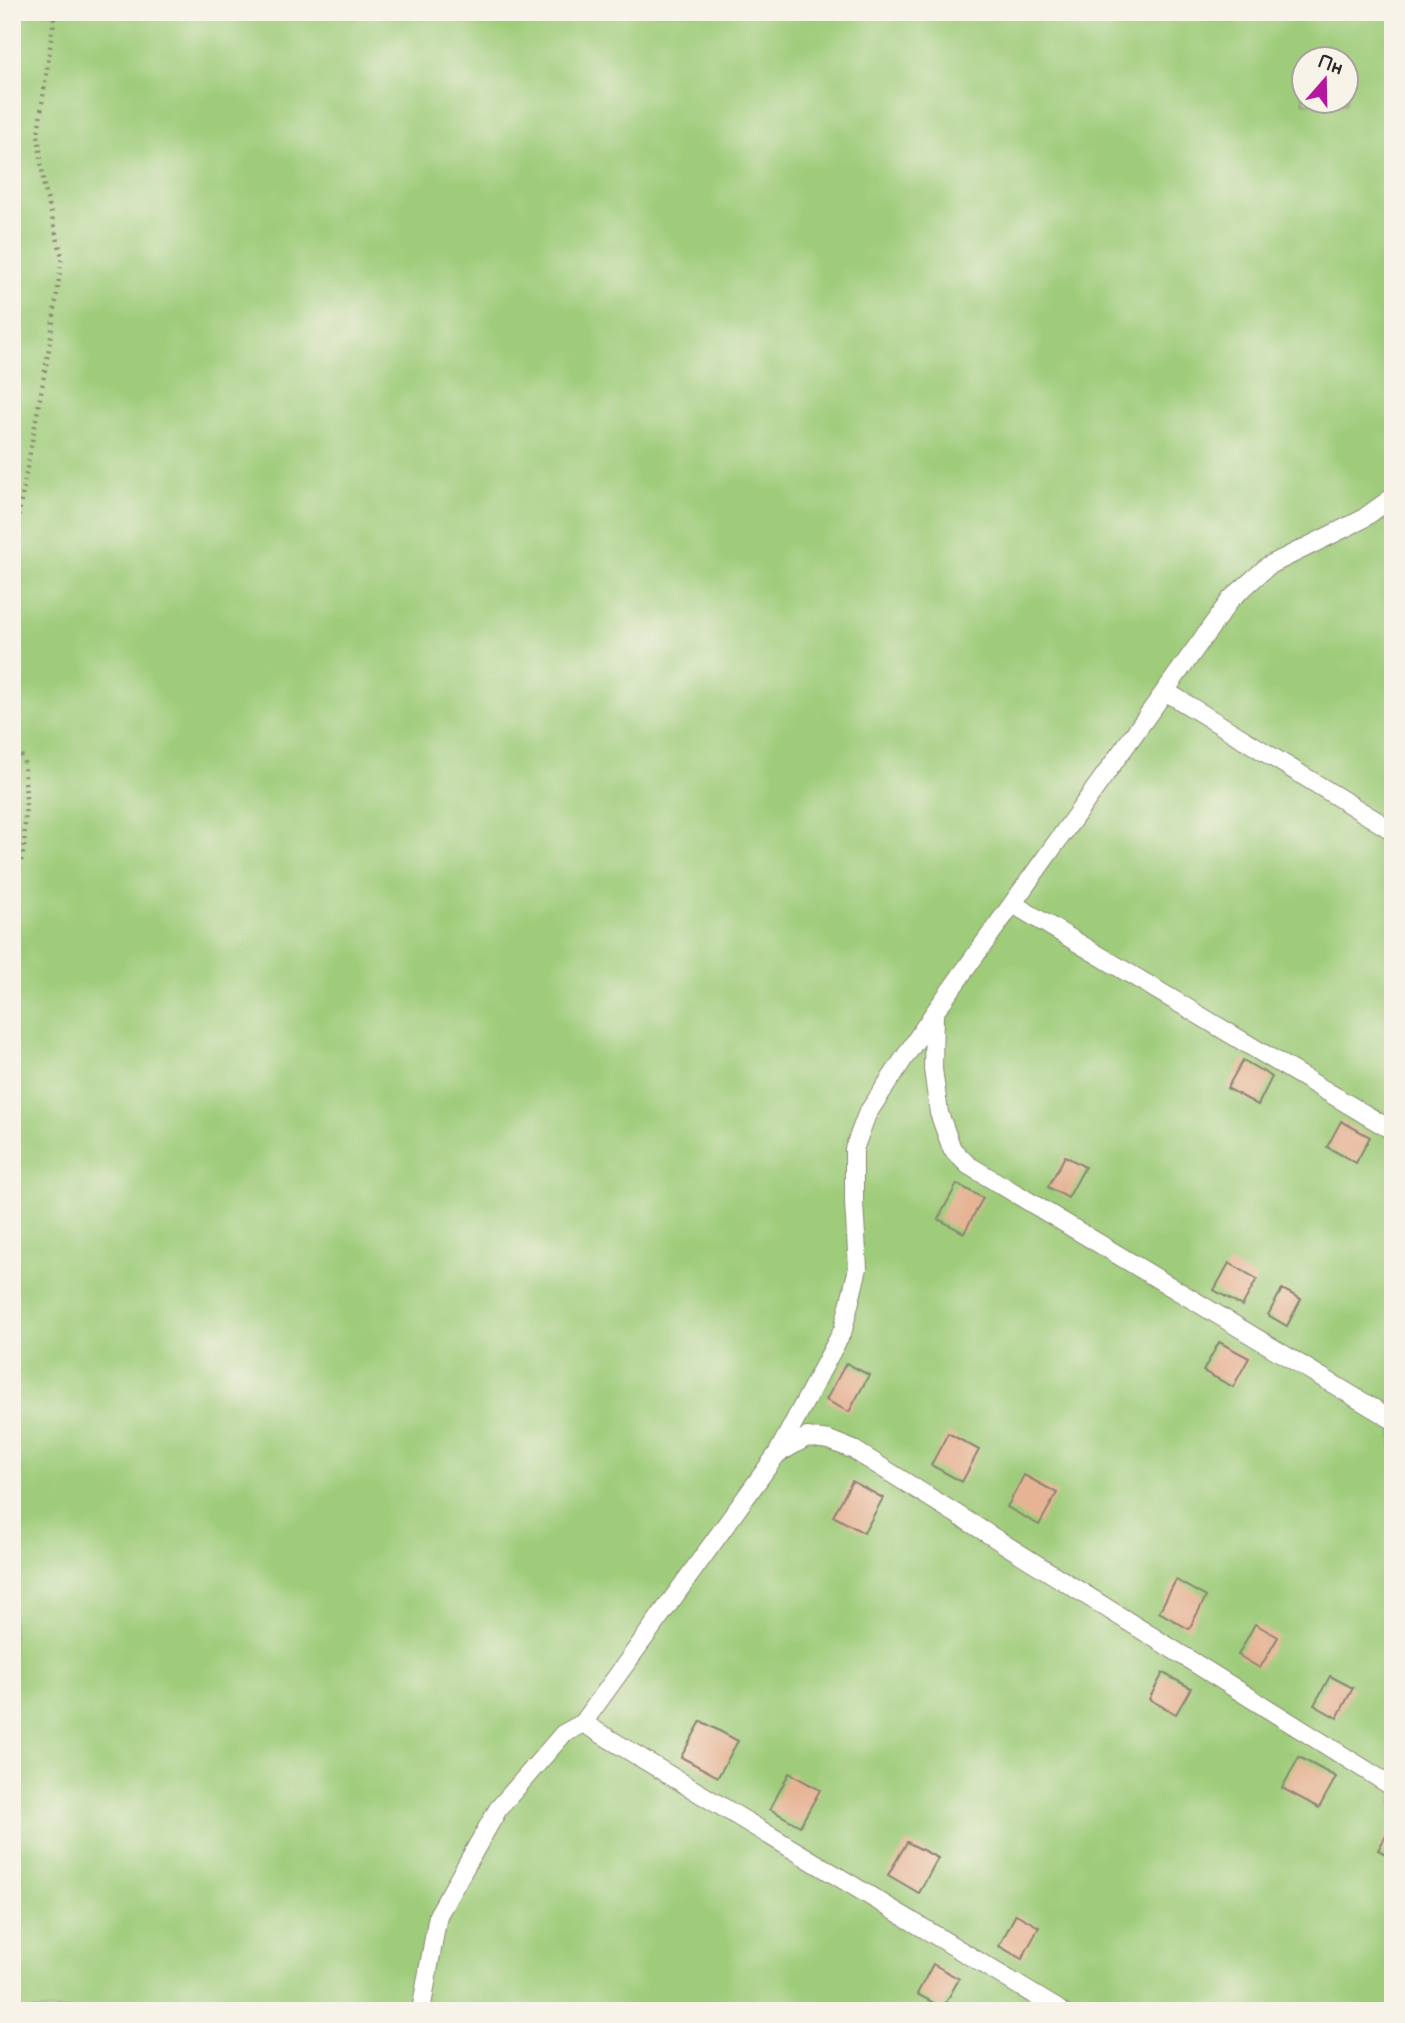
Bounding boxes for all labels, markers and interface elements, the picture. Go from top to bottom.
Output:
north arrow [1290,46,1360,116]
text: Пн [1314,50,1346,81]

